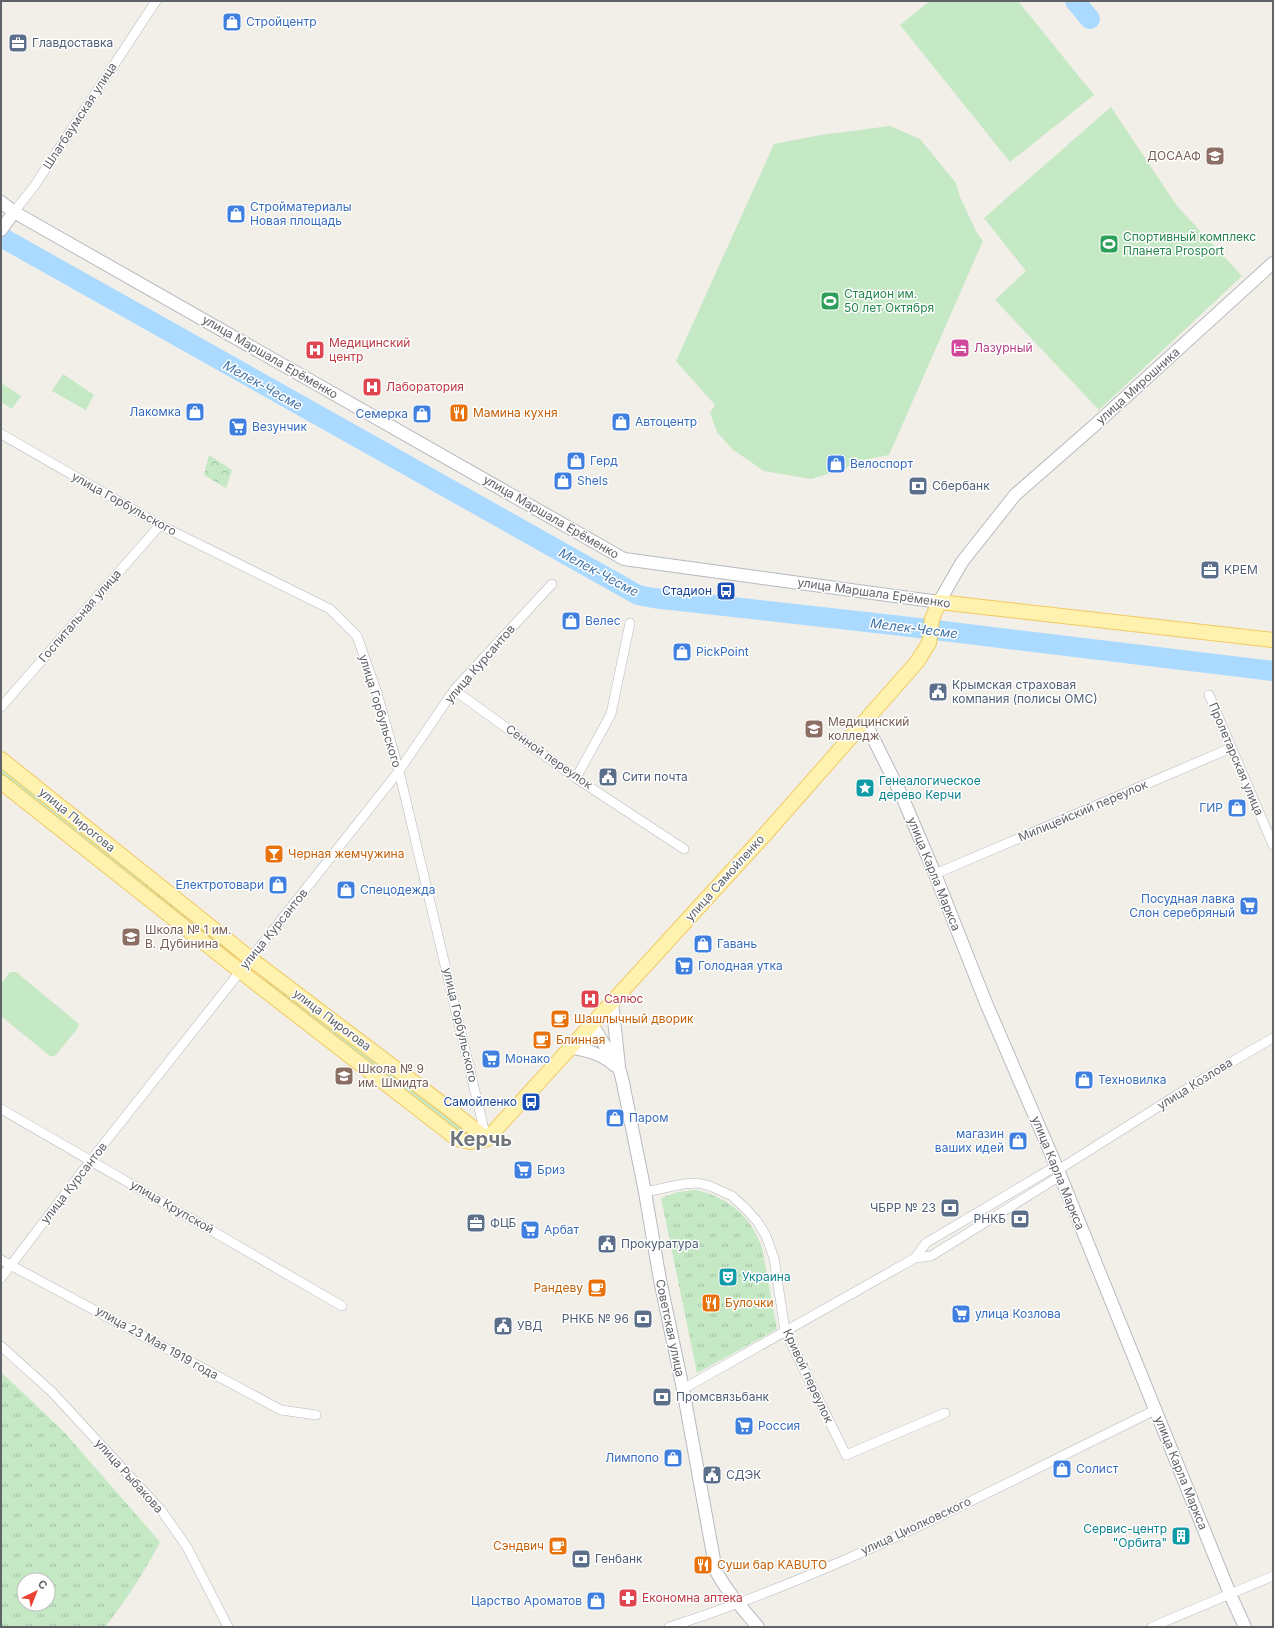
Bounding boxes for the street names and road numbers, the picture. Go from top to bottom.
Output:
street label: Шлагбаумская улица [39,60,120,172]
street label: улица Маршала Ерёменко [200,311,341,402]
street label: улица Мирошника [1093,344,1183,427]
street label: улица Горбульского [69,469,179,539]
street label: улица Маршала Ерёменко [481,471,622,562]
street label: Госпитальная улица [35,566,124,665]
street label: улица Маршала Ерёменко [797,574,952,611]
street label: улица Курсантов [441,621,518,706]
street label: улица Горбульского [356,653,405,769]
street label: Пролетарская улица [1206,700,1267,818]
street label: Сенной переулок [503,721,596,792]
street label: Милицейский переулок [1016,776,1150,845]
street label: улица Пирогова [36,784,118,855]
street label: улица Карла Маркса [905,815,964,933]
street label: улица Самойленко [682,831,767,924]
street label: улица Курсантов [237,885,311,972]
street label: улица Горбульского [440,966,481,1084]
street label: улица Пирогова [290,985,374,1054]
street label: улица Козлова [1154,1054,1235,1113]
street label: улица Карла Маркса [1029,1114,1088,1232]
street label: улица Курсантов [37,1139,110,1226]
street label: улица Крупской [128,1177,217,1237]
street label: Советская улица [653,1278,688,1378]
street label: улица 23 Мая 1919 года [93,1303,221,1383]
street label: Кривой переулок [780,1326,837,1426]
street label: улица Карла Маркса [1152,1414,1211,1532]
street label: улица Рыбакова [92,1435,167,1516]
street label: улица Циолковского [858,1493,973,1558]

